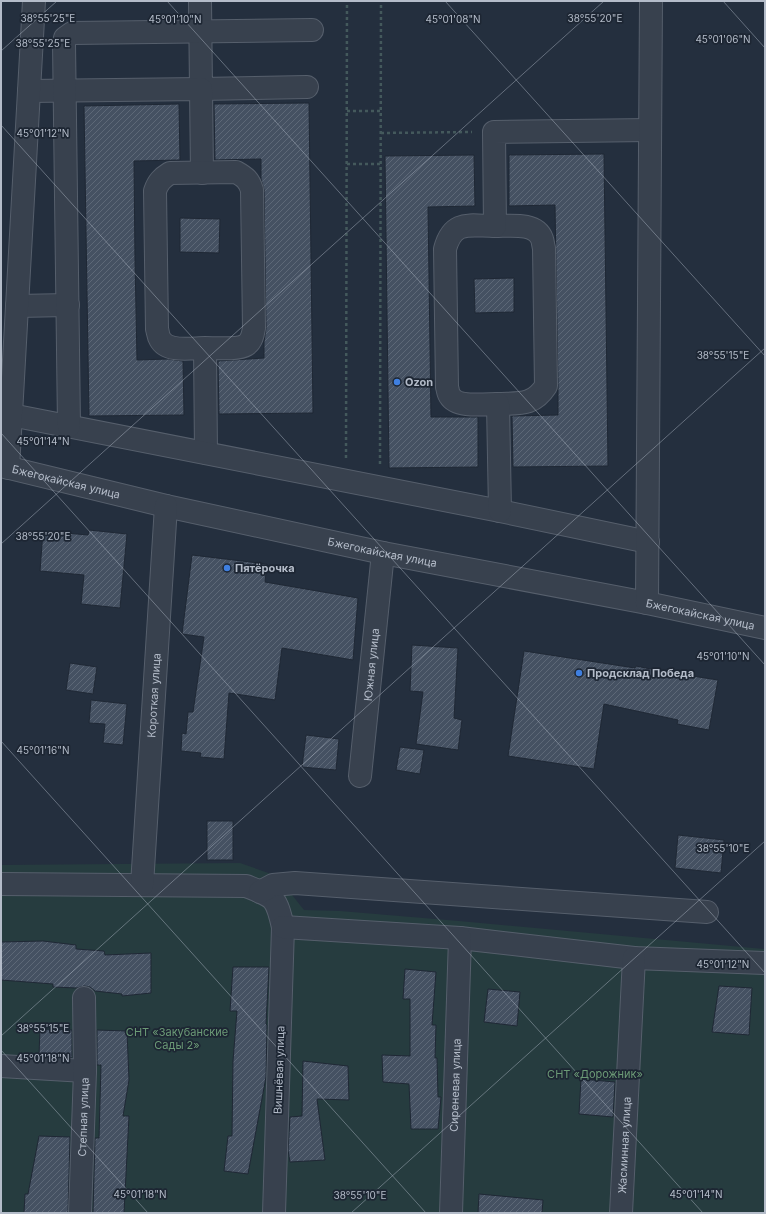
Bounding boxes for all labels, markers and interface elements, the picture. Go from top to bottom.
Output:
text: 38°55'25"E [21,12,75,24]
text: 38°55'20"E [567,12,623,24]
text: 45°01'10"N [148,13,202,25]
text: 45°01'08"N [425,13,481,25]
text: 45°01'06"N [695,33,751,45]
text: 38°55'25"E [16,37,70,49]
text: 45°01'12"N [17,127,69,139]
text: 38°55'15"E [697,349,749,361]
place label: Ozon [405,375,433,389]
marker: Ozon [392,377,402,387]
text: 45°01'14"N [16,435,70,447]
street label: Бжегокайская улица [10,462,122,502]
text: 38°55'20"E [15,530,71,542]
street label: Бжегокайская улица [326,534,438,570]
place label: Пятёрочка [235,561,295,575]
marker: Пятёрочка [222,563,232,573]
street label: Бжегокайская улица [645,596,756,633]
street label: Южная улица [361,627,382,702]
text: 45°01'10"N [696,650,750,662]
street label: Короткая улица [144,653,164,738]
place label: Продсклад Победа [587,666,694,680]
marker: Продсклад Победа [574,668,584,678]
text: 45°01'16"N [17,744,69,756]
text: 38°55'10"E [697,842,749,854]
text: 45°01'12"N [697,958,749,970]
text: 38°55'15"E [17,1022,69,1034]
park label: СНТ «Закубанские Сады 2» [126,1025,228,1052]
street label: Вишнёвая улица [270,1026,288,1114]
street label: Сиреневая улица [447,1038,464,1132]
text: 45°01'18"N [17,1052,69,1064]
park label: СНТ «Дорожник» [547,1067,643,1081]
street label: Степная улица [75,1077,92,1157]
street label: Жасминная улица [615,1096,634,1194]
text: 45°01'18"N [114,1188,166,1200]
text: 45°01'14"N [669,1188,723,1200]
text: 38°55'10"E [334,1189,386,1201]

